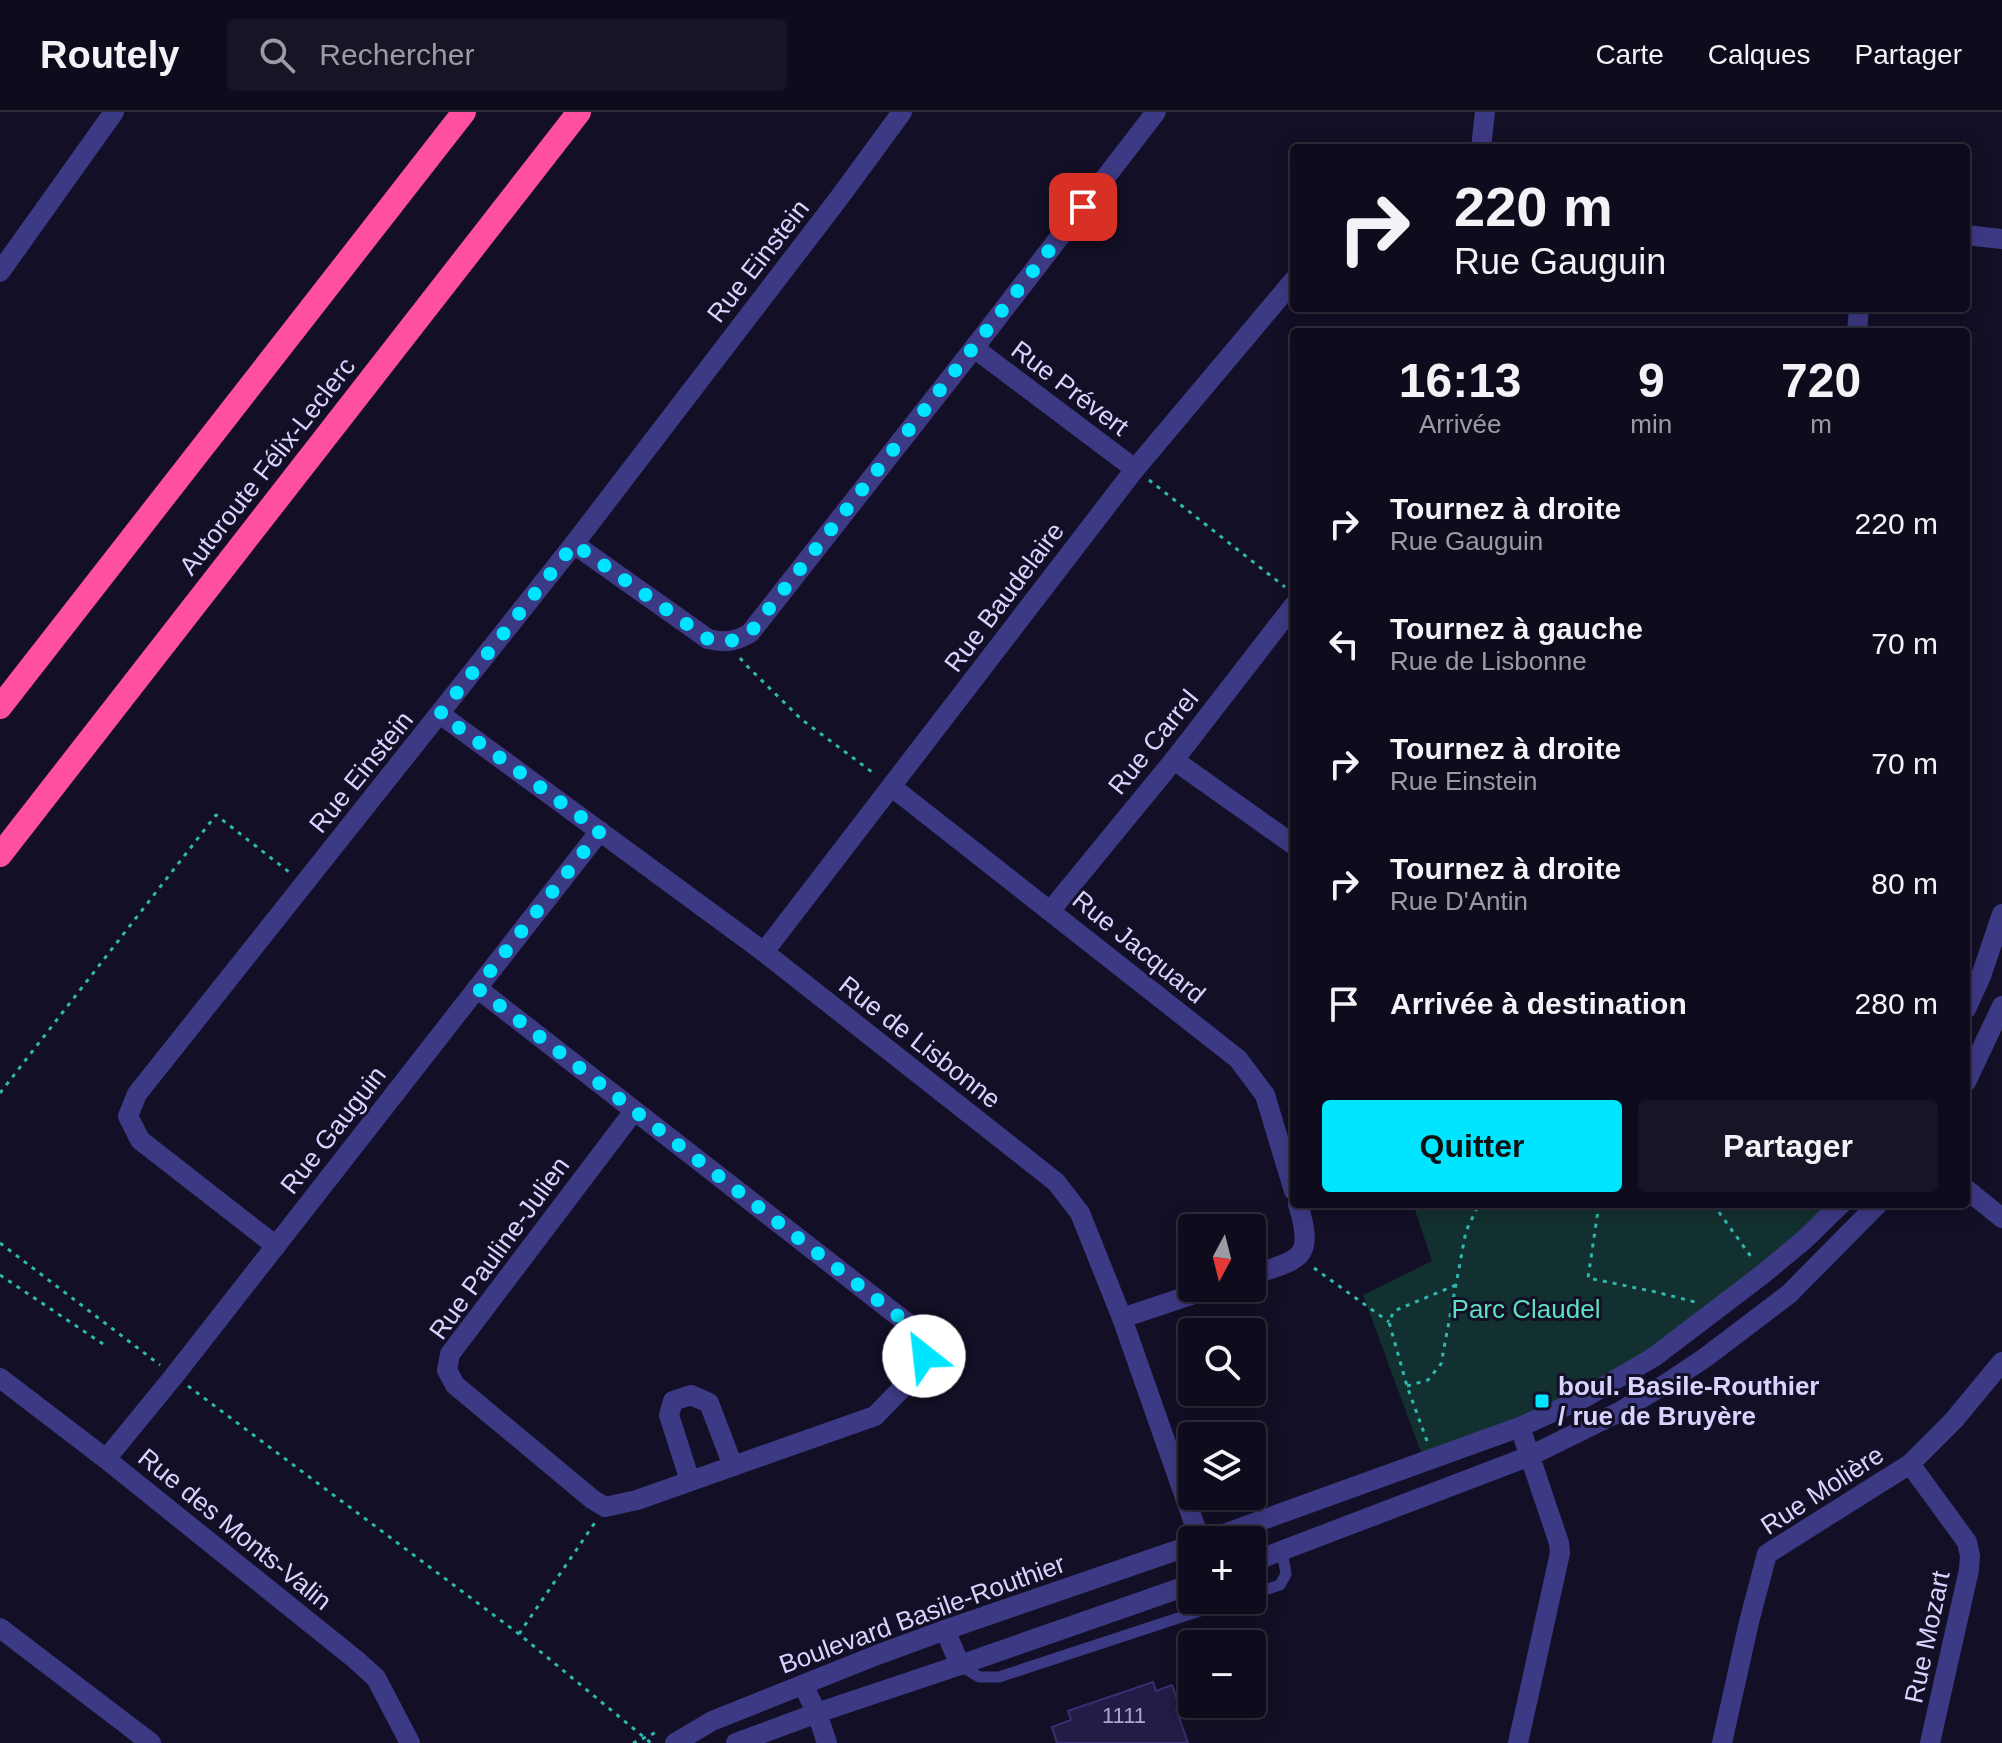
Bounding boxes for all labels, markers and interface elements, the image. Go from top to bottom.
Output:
search box [227,19,787,91]
icon: search [255,33,299,77]
text: Routely [40,34,179,76]
text: Rechercher [319,38,474,71]
text: Carte [1595,39,1664,70]
text: Calques [1708,39,1811,70]
text: Partager [1855,39,1962,70]
pin [1049,173,1117,241]
text: 220 m [1454,175,1613,238]
icon: right [1322,176,1426,280]
icon: arrive [1061,185,1105,229]
street label: Rue Einstein [701,194,815,328]
text: Rue Gauguin [1454,241,1666,282]
street label: Rue Prévert [1006,334,1135,442]
street label: Autoroute Félix-Leclerc [173,351,361,581]
text: 16:13 [1399,354,1522,407]
text: 9 [1638,354,1665,407]
text: 720 [1781,354,1861,407]
text: Arrivée [1419,409,1501,439]
text: min [1630,409,1672,439]
text: m [1810,409,1832,439]
text: Tournez à droite [1390,492,1621,525]
icon: right [1322,502,1366,546]
text: 220 m [1855,507,1938,540]
street label: Rue Baudelaire [938,516,1070,678]
text: Rue Gauguin [1390,526,1543,556]
text: Tournez à gauche [1390,612,1643,645]
icon: left [1322,622,1366,666]
text: 70 m [1871,627,1938,660]
text: Rue de Lisbonne [1390,646,1587,676]
street label: Rue Carrel [1102,684,1204,800]
street label: Rue Einstein [303,705,419,839]
text: Tournez à droite [1390,732,1621,765]
icon: right [1322,742,1366,786]
text: 70 m [1871,747,1938,780]
text: Rue Einstein [1390,766,1537,796]
text: Tournez à droite [1390,852,1621,885]
icon: right [1322,862,1366,906]
text: 80 m [1871,867,1938,900]
street label: Rue Jacquard [1067,884,1211,1010]
text: Rue D'Antin [1390,886,1528,916]
street label: Rue de Lisbonne [833,970,1007,1114]
icon: arrive [1322,982,1366,1026]
text: Arrivée à destination [1390,987,1687,1020]
text: 280 m [1855,987,1938,1020]
street label: Rue Gauguin [274,1060,392,1200]
button: Quitter [1322,1100,1622,1192]
button: Partager [1638,1100,1938,1192]
street label: Rue Pauline-Julien [423,1151,575,1345]
north arrow [1178,1214,1266,1302]
map controls [1178,1214,1266,1718]
park label: Parc Claudel [1452,1294,1600,1324]
position arrow [882,1314,966,1398]
button: search [1178,1318,1266,1406]
place label: boul. Basile-Routhier / rue de Bruyère [1558,1371,1819,1431]
marker: boul. Basile-Routhier / rue de Bruyère [1533,1392,1551,1410]
button: layers [1178,1422,1266,1510]
street label: Rue Molière [1755,1439,1889,1541]
street label: Rue des Monts-Valin [133,1442,337,1616]
button: + [1178,1526,1266,1614]
street label: Boulevard Basile-Routhier [775,1548,1069,1680]
street label: Rue Mozart [1898,1567,1956,1706]
button: − [1178,1630,1266,1718]
house number: 1111 [1102,1703,1146,1728]

